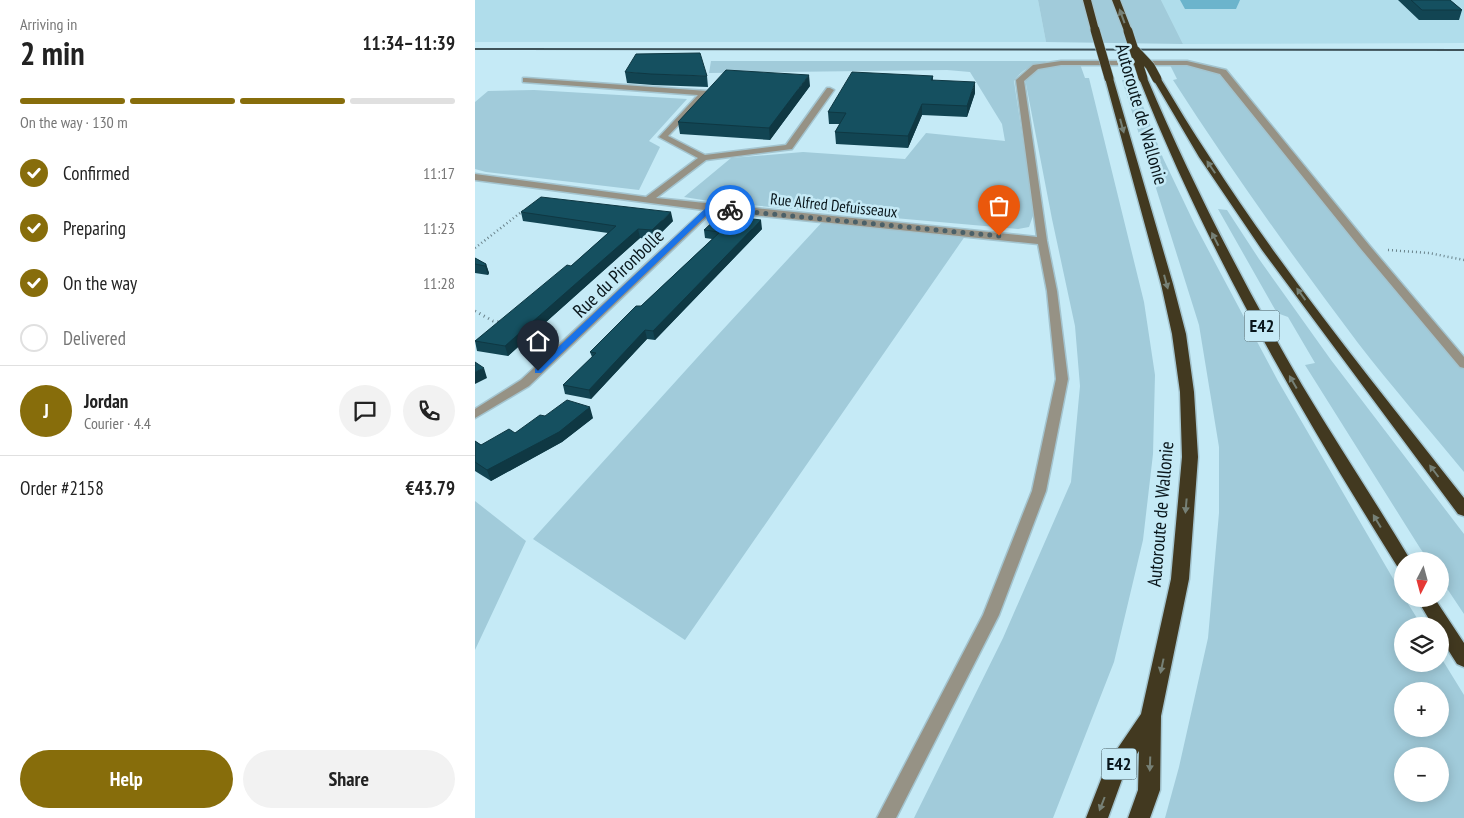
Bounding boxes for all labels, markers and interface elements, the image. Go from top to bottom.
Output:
one-way arrow [1118,8,1125,23]
text: Arriving in [20,14,77,34]
text: 11:34–11:39 [362,31,455,55]
text: 2 min [20,32,85,74]
street label: Autoroute de Wallonie [1110,41,1174,188]
text: On the way · 130 m [20,112,128,132]
one-way arrow [1118,118,1126,133]
icon: check [20,159,48,187]
one-way arrow [1207,160,1216,174]
text: Confirmed [63,161,130,185]
text: 11:17 [423,163,455,183]
courier [705,185,755,235]
pin [978,185,1020,236]
street label: Rue Alfred Defuisseaux [769,188,899,222]
icon: bag [985,192,1013,220]
icon: bike [716,196,744,224]
icon: check [20,214,48,242]
text: Preparing [63,216,126,240]
text: 11:23 [423,218,455,238]
street label: Rue du Pironbolle [567,224,669,322]
one-way arrow [1211,232,1219,246]
icon: check [20,269,48,297]
text: On the way [63,271,137,295]
text: 11:28 [423,273,455,293]
one-way arrow [1162,274,1170,290]
one-way arrow [1296,287,1306,301]
road number: E42 [1245,310,1279,342]
pin [517,320,559,371]
text: Delivered [63,326,126,350]
icon: home [524,327,552,355]
one-way arrow [1289,375,1298,388]
button: chat [339,385,391,437]
button: phone [403,385,455,437]
text: Jordan [84,389,128,413]
text: J [43,399,49,423]
text: Courier · 4.4 [84,413,151,433]
street label: Autoroute de Wallonie [1142,440,1178,588]
one-way arrow [1429,465,1440,478]
text: Order #2158 [20,476,104,500]
text: €43.79 [406,476,455,500]
one-way arrow [1182,498,1190,514]
one-way arrow [1372,514,1382,527]
north arrow [1394,552,1449,608]
map controls [1394,552,1449,802]
button: layers [1394,617,1449,672]
one-way arrow [1157,659,1165,675]
button: + [1394,682,1449,737]
button: − [1394,747,1449,802]
road number: E42 [1101,749,1137,780]
button: Help [20,750,233,808]
button: Share [243,750,455,808]
one-way arrow [1145,757,1153,773]
one-way arrow [1098,796,1106,811]

